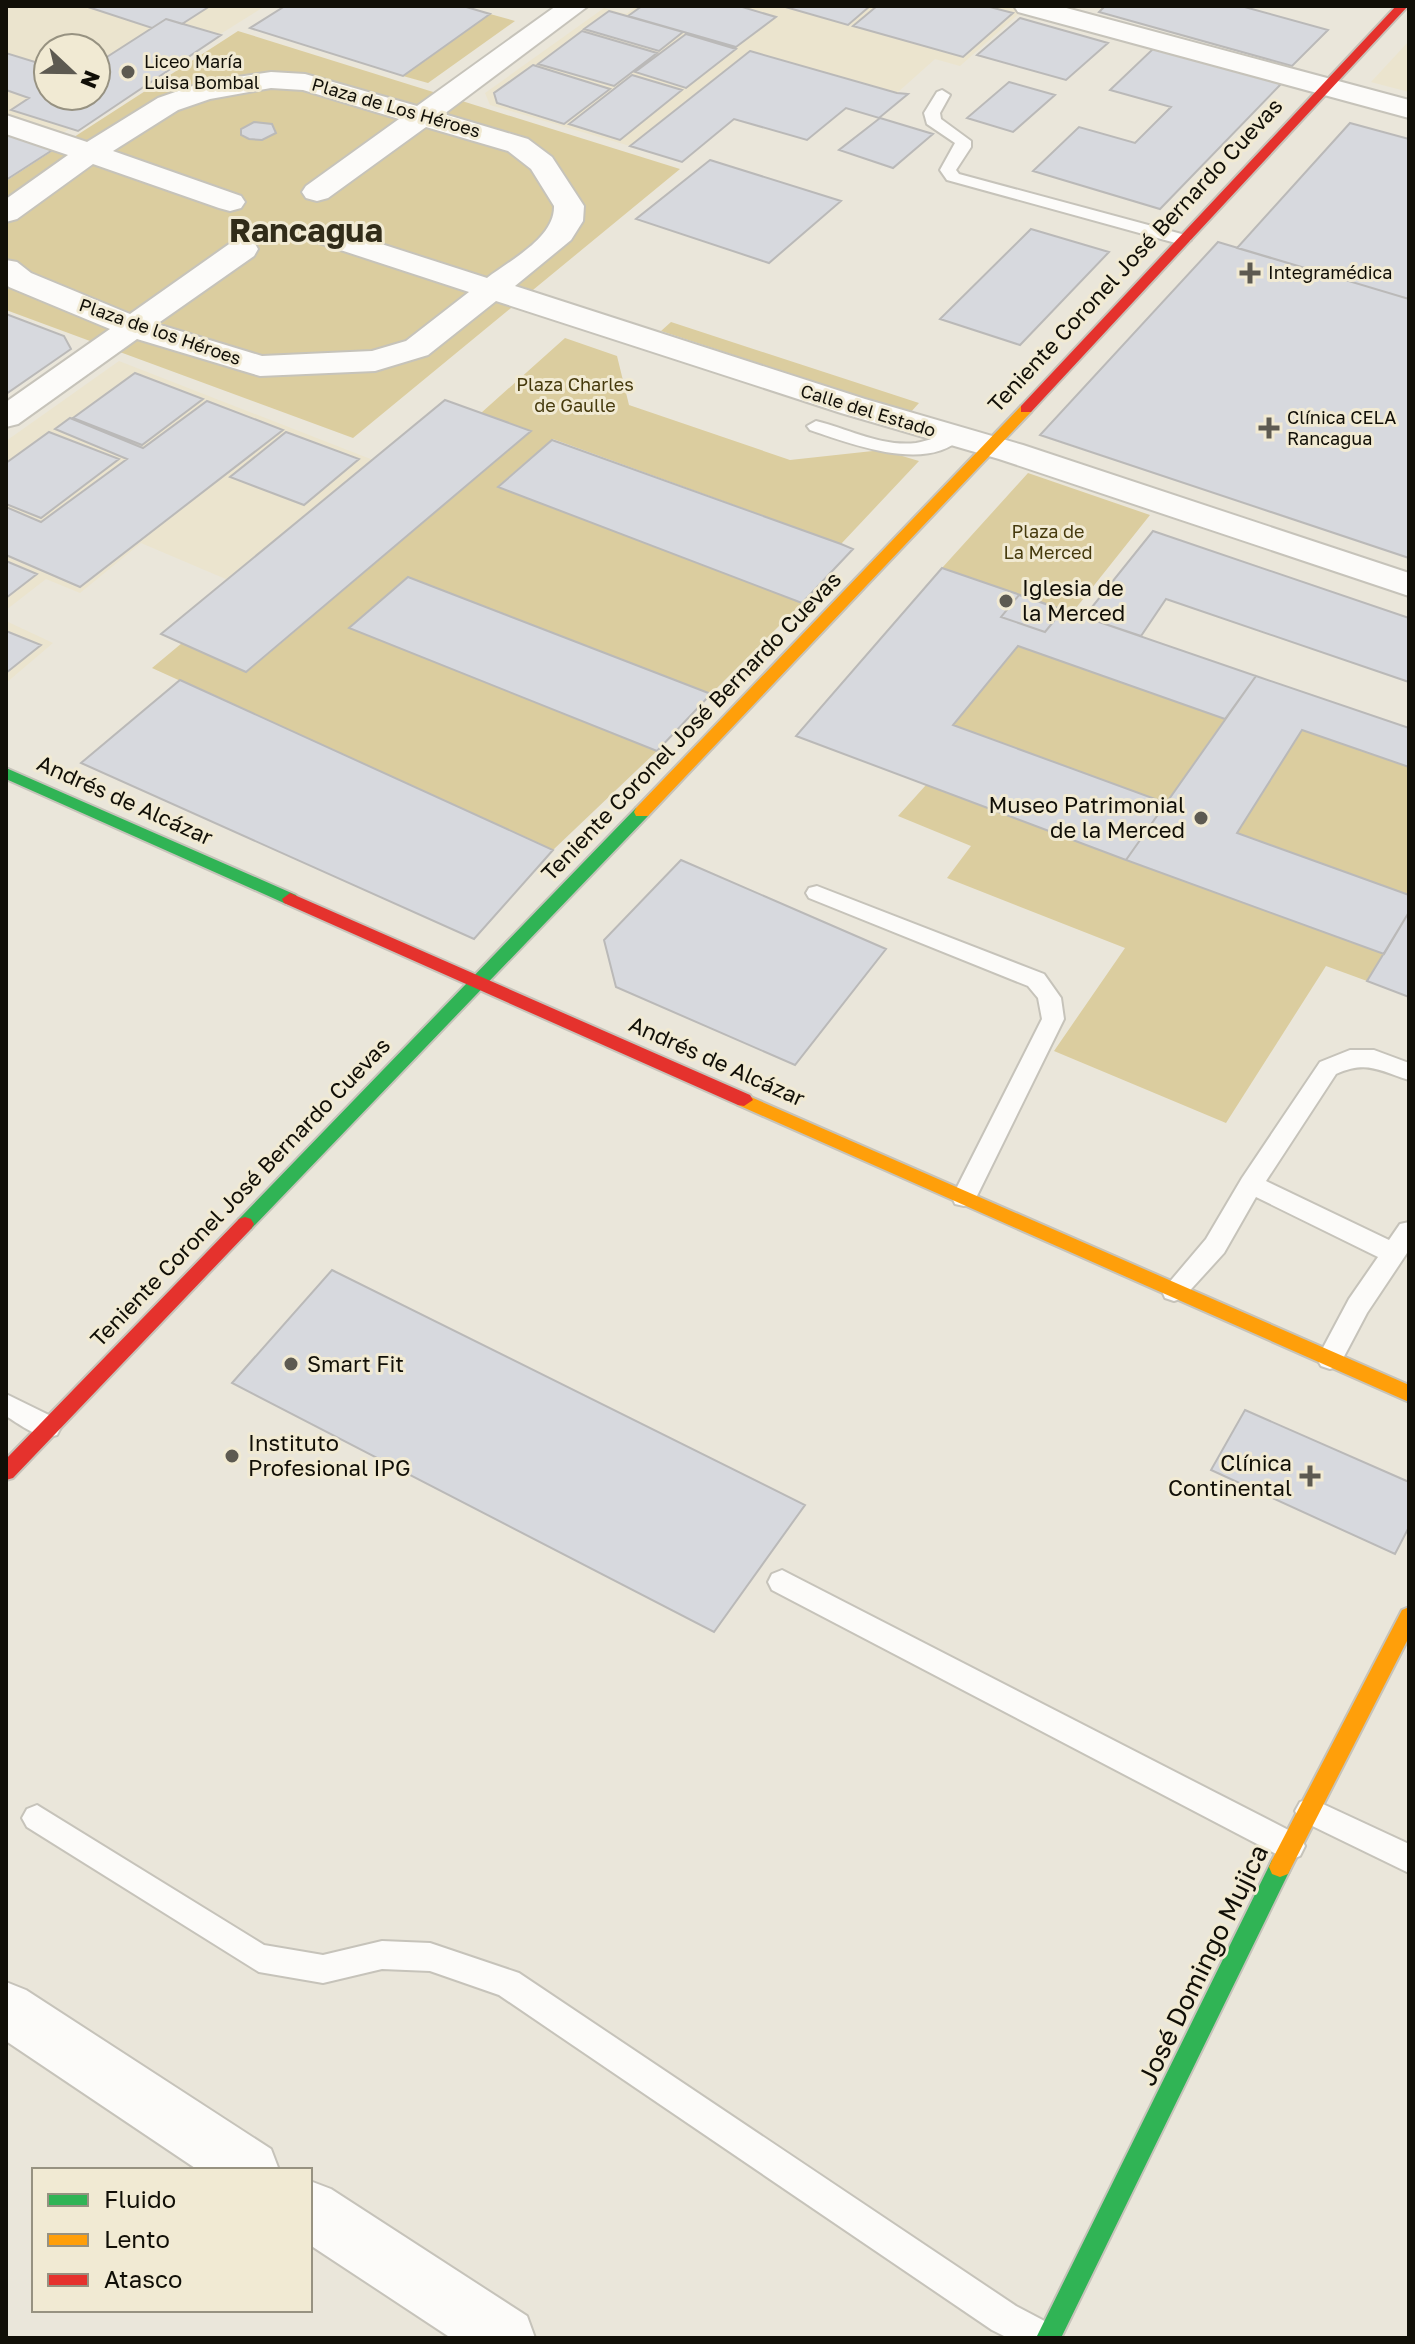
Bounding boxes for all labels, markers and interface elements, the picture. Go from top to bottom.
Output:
north arrow [32,32,112,112]
place label: Liceo María Luisa Bombal [144,50,260,93]
marker: Liceo María Luisa Bombal [119,63,137,81]
text: N [75,67,107,92]
street label: Plaza de Los Héroes [309,72,483,142]
street label: Teniente Coronel José Bernardo Cuevas [982,92,1288,417]
district label: Rancagua [229,211,383,249]
place label: Integramédica [1268,261,1393,283]
marker: Integramédica [1239,262,1261,284]
street label: Plaza de los Héroes [76,293,244,369]
park label: Plaza Charles de Gaulle [516,373,634,416]
street label: Calle del Estado [798,379,939,441]
place label: Clínica CELA Rancagua [1287,406,1396,449]
marker: Clínica CELA Rancagua [1258,417,1280,439]
park label: Plaza de La Merced [1003,520,1093,563]
street label: Teniente Coronel José Bernardo Cuevas [535,565,846,886]
place label: Iglesia de la Merced [1022,574,1125,626]
marker: Iglesia de la Merced [997,592,1015,610]
street label: Andrés de Alcázar [33,749,218,851]
place label: Museo Patrimonial de la Merced [988,791,1185,843]
marker: Museo Patrimonial de la Merced [1192,809,1210,827]
street label: Andrés de Alcázar [625,1010,810,1112]
street label: Teniente Coronel José Bernardo Cuevas [84,1031,395,1352]
place label: Smart Fit [307,1350,404,1377]
marker: Smart Fit [282,1355,300,1373]
place label: Instituto Profesional IPG [248,1429,410,1481]
marker: Instituto Profesional IPG [223,1447,241,1465]
place label: Clínica Continental [1168,1449,1292,1501]
marker: Clínica Continental [1299,1465,1321,1487]
street label: José Domingo Mujica [1131,1839,1274,2090]
legend [32,2168,312,2312]
text: Fluido [104,2184,176,2213]
text: Lento [104,2224,170,2253]
text: Atasco [104,2264,182,2293]

